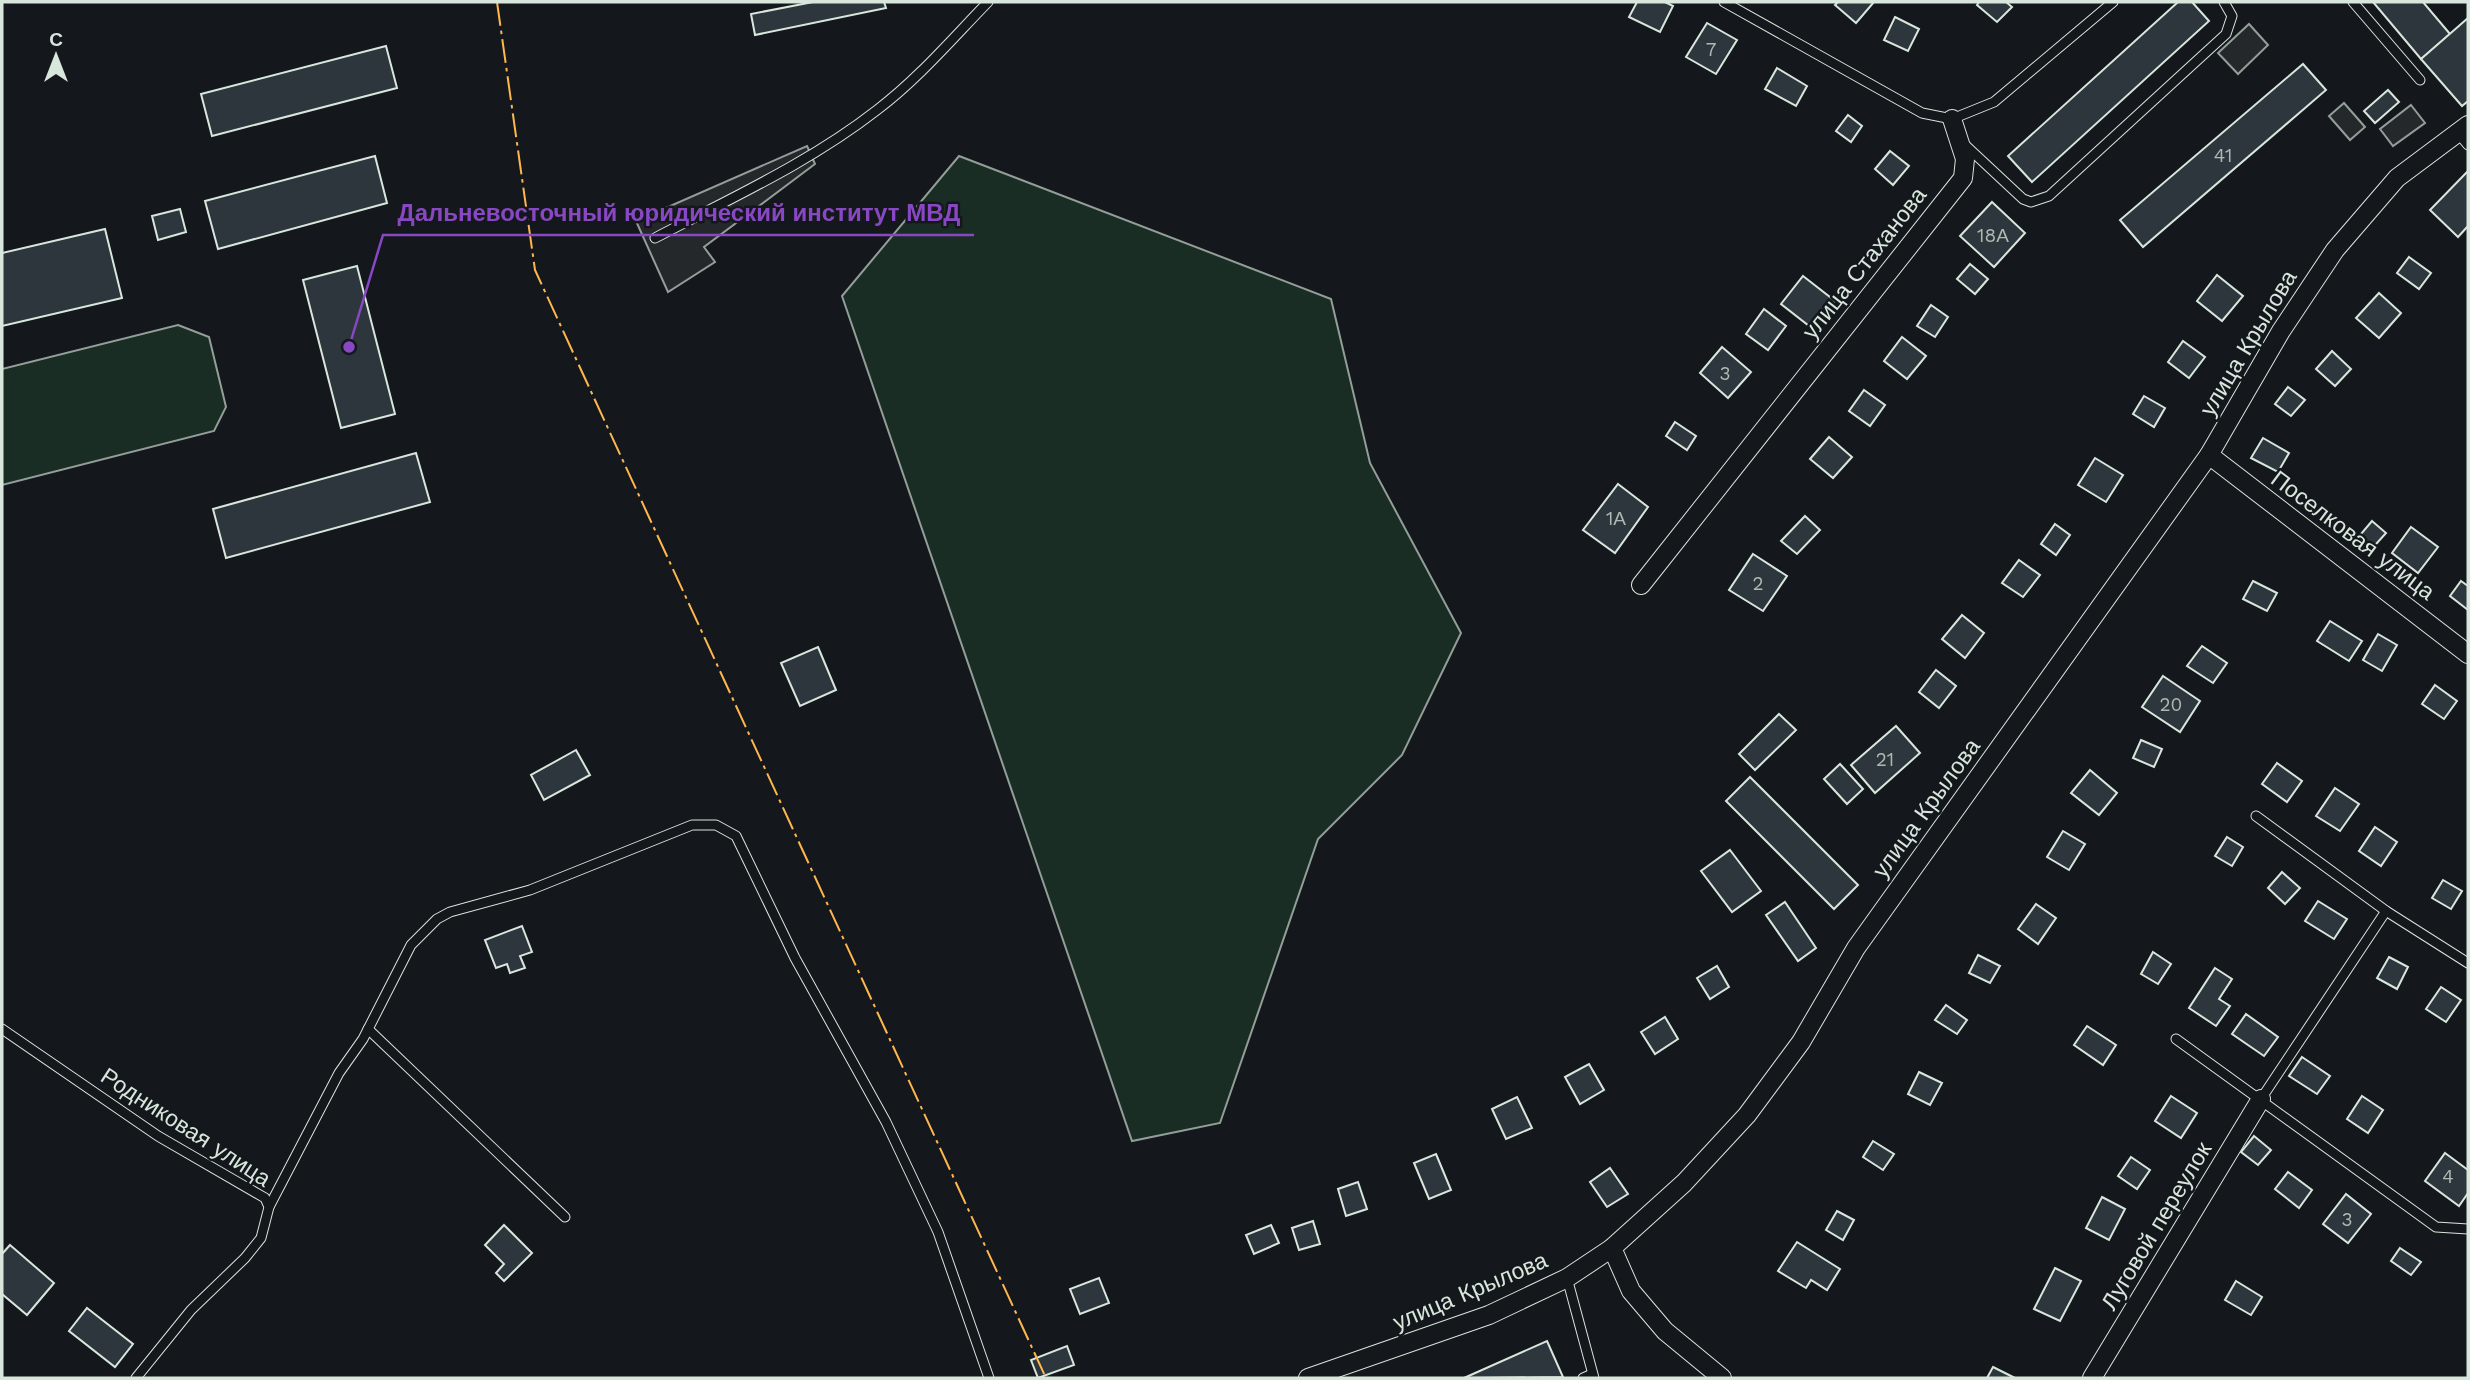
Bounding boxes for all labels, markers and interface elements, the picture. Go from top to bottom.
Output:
north arrow [21,21,91,91]
text: С [49,28,63,51]
house number: 7 [1706,38,1716,61]
house number: 41 [2214,144,2232,167]
street label: улица Стаханова [1797,182,1932,345]
callout: Дальневосточный юридический институт МВД [383,190,974,235]
text: Дальневосточный юридический институт МВД [398,199,960,227]
house number: 18А [1977,224,2009,247]
street label: улица Крылова [2194,265,2303,421]
house number: 3 [1719,362,1731,385]
street label: Поселковая улица [2266,465,2440,606]
house number: 1А [1606,507,1626,530]
house number: 2 [1752,572,1764,595]
house number: 20 [2160,693,2182,716]
street label: улица Крылова [1867,733,1986,883]
house number: 21 [1876,748,1894,771]
street label: Родниковая улица [96,1062,276,1192]
street label: Луговой переулок [2096,1137,2218,1315]
house number: 4 [2442,1165,2454,1188]
house number: 3 [2341,1208,2353,1231]
street label: улица Крылова [1389,1247,1552,1336]

